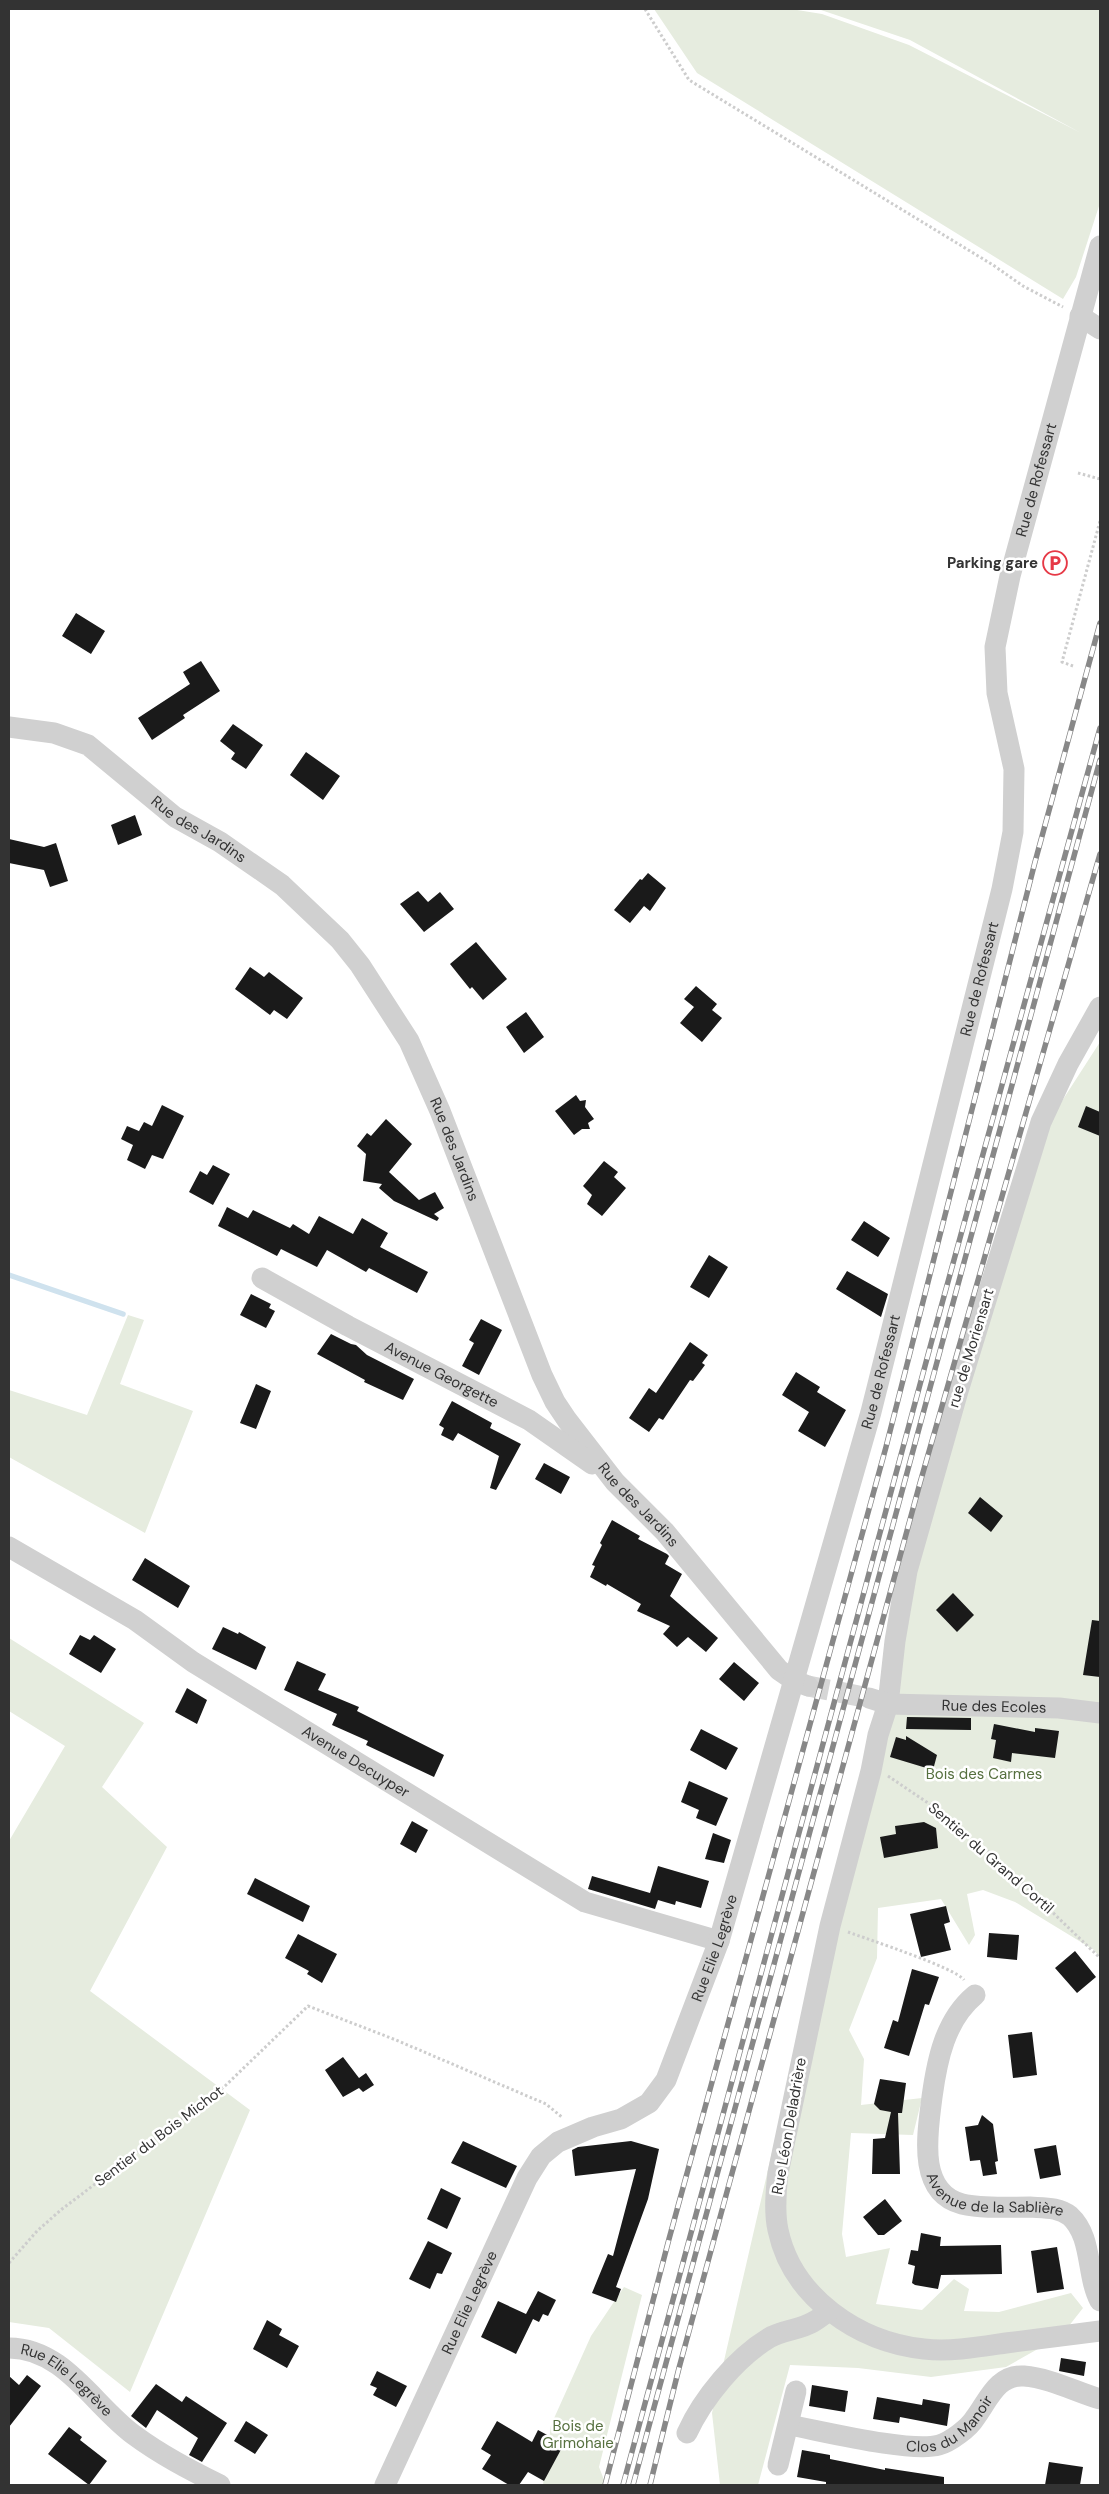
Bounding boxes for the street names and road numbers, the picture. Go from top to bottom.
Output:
street label: Rue de Rofessart [1011,420,1061,539]
street label: Rue des Jardins [147,791,250,867]
street label: Rue de Rofessart [956,919,1003,1038]
street label: Rue des Jardins [425,1094,484,1204]
street label: rue de Moriensart [943,1286,999,1410]
street label: Rue de Rofessart [857,1312,905,1431]
street label: Avenue Georgette [381,1337,502,1412]
street label: Rue des Jardins [594,1458,683,1551]
street label: Rue des Ecoles [941,1695,1047,1718]
street label: Avenue Decuyper [298,1721,414,1802]
street label: Sentier du Grand Cortil [924,1798,1058,1918]
street label: Rue Elie Legrève [687,1892,742,2005]
street label: Rue Léon Deladrière [767,2056,811,2196]
street label: Sentier du Bois Michot [91,2081,228,2191]
street label: Avenue de la Sablière [922,2170,1067,2221]
street label: Rue Elie Legrève [437,2248,502,2358]
street label: Rue Elie Legrève [19,2339,117,2421]
street label: Clos du Manoir [905,2391,998,2457]

